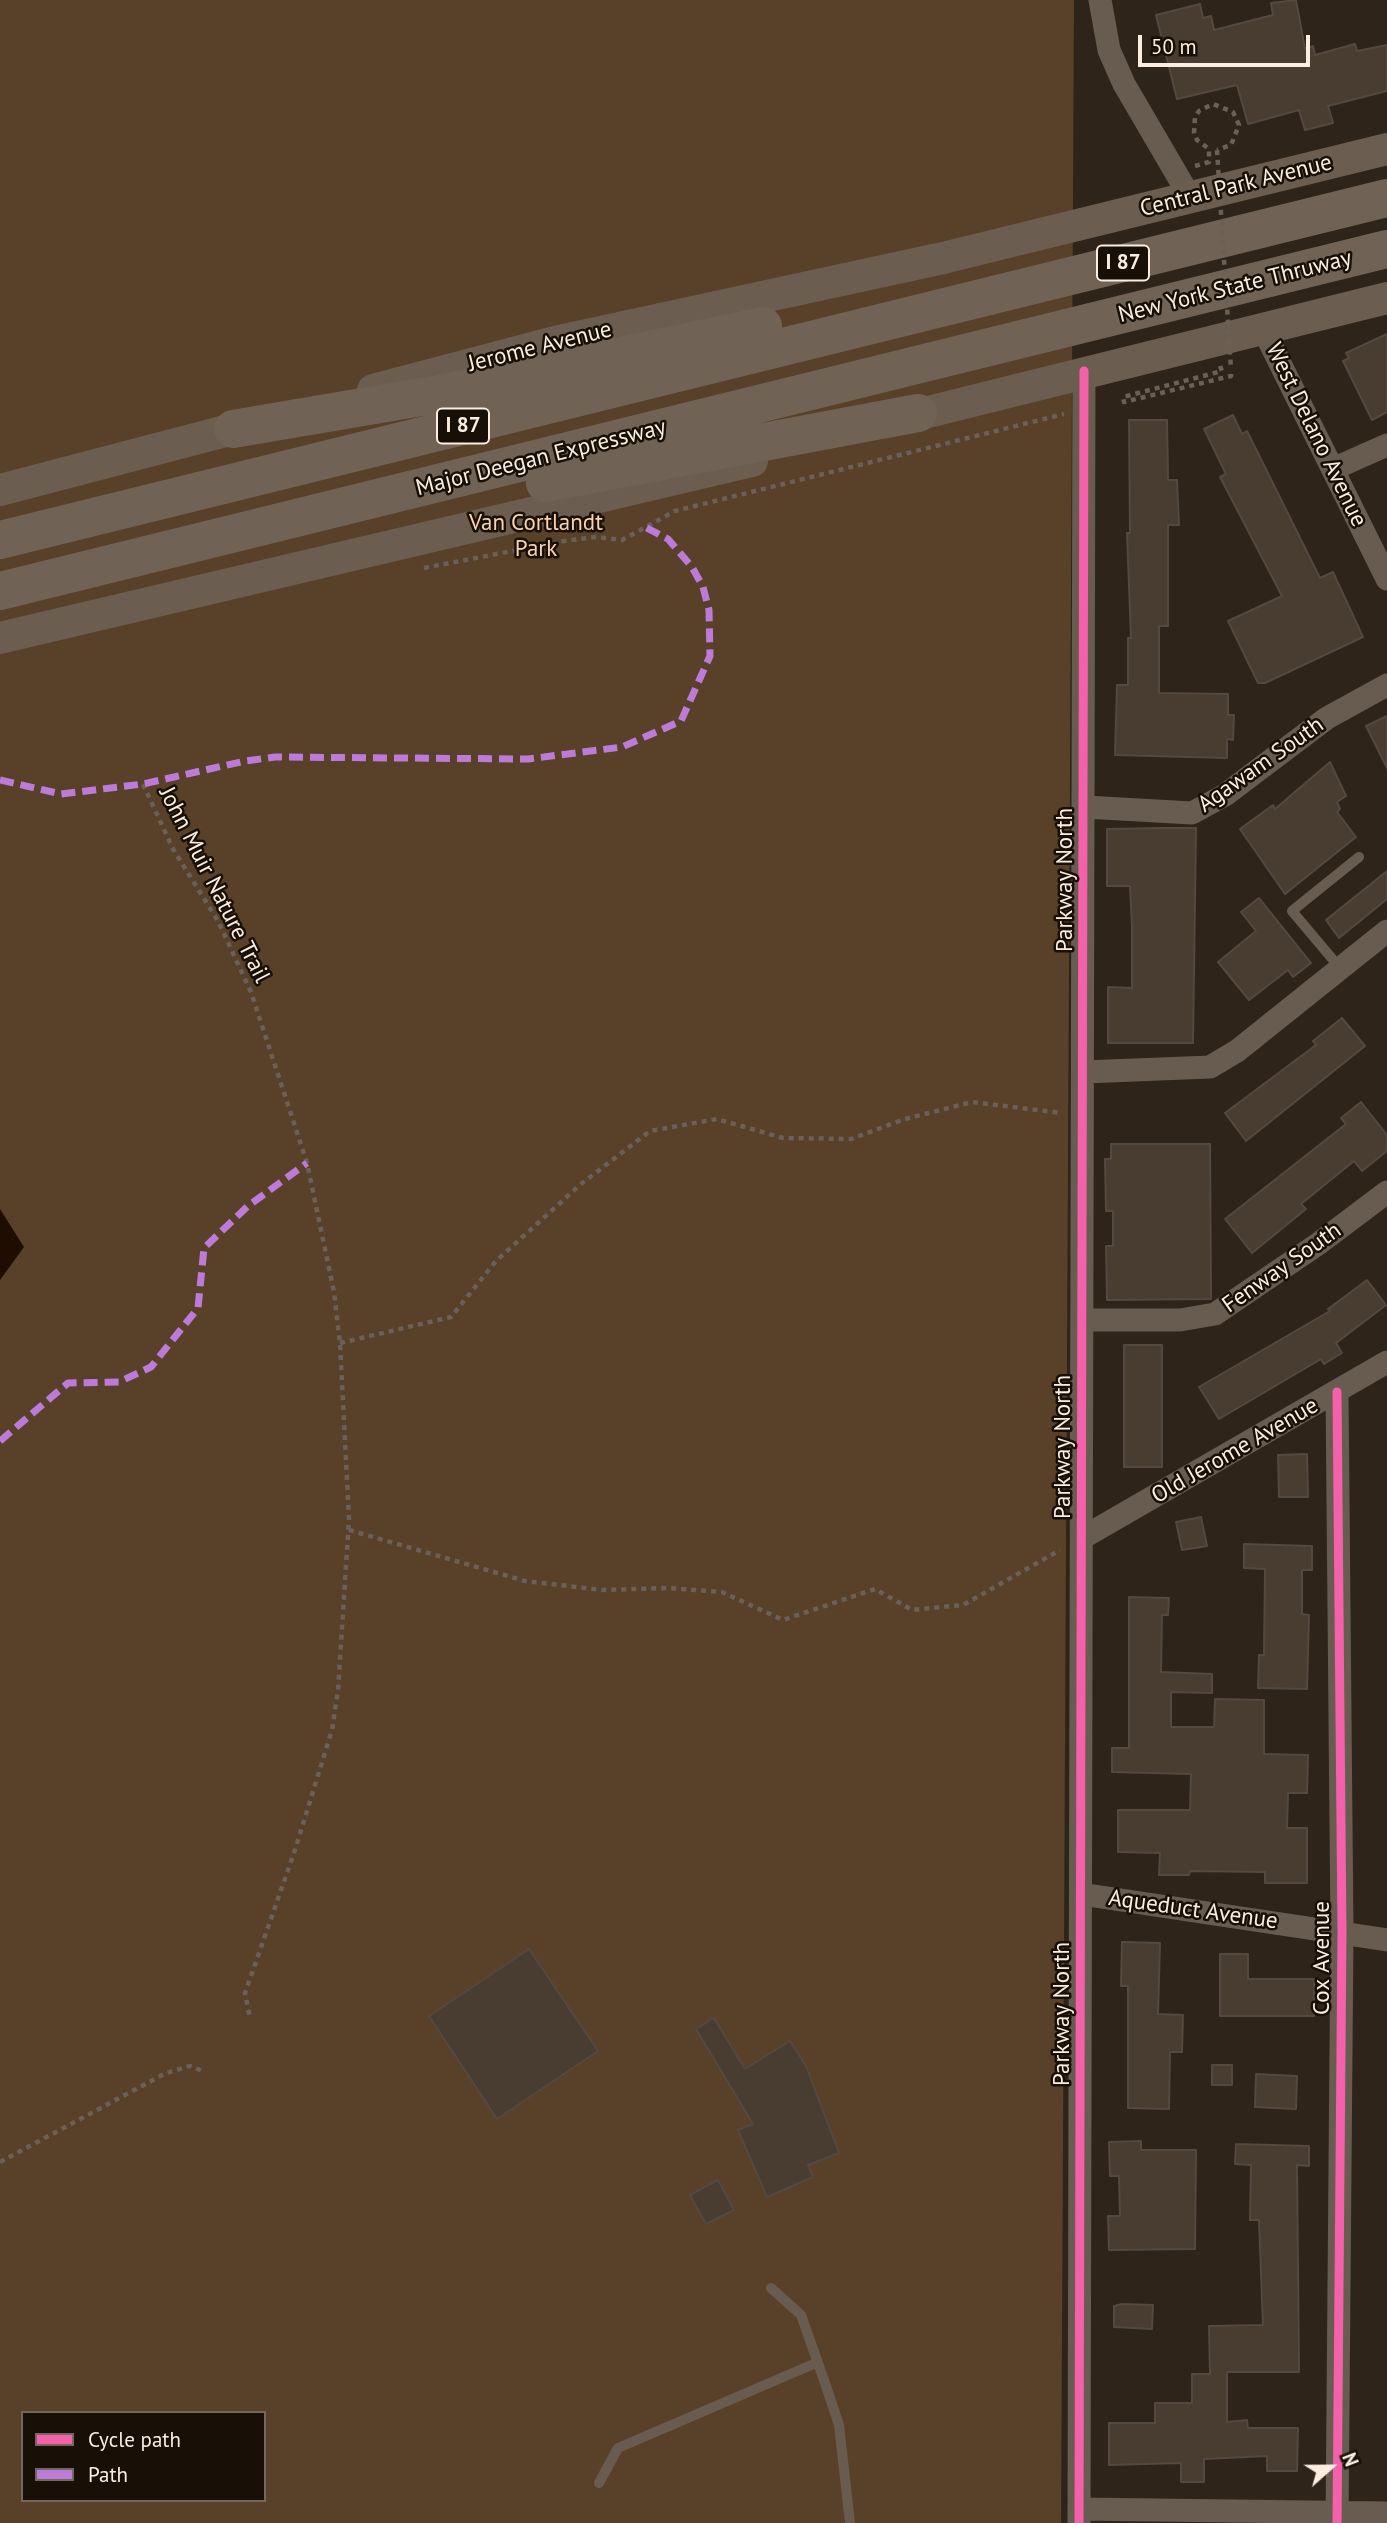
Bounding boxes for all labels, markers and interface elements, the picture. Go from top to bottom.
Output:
scale bar [1142,21,1314,65]
text: 50 m [1151,33,1197,60]
street label: Central Park Avenue [1137,149,1335,223]
street label: New York State Thruway [1115,245,1355,329]
road number: I 87 [1097,246,1149,280]
street label: Jerome Avenue [465,316,615,378]
street label: West Delano Avenue [1260,339,1372,531]
road number: I 87 [437,408,489,444]
street label: Major Deegan Expressway [413,414,669,502]
park label: Van Cortlandt Park [469,509,603,563]
street label: Agawam South [1193,711,1329,819]
street label: John Muir Nature Trail [153,782,275,988]
street label: Parkway North [1051,808,1079,952]
street label: Fenway South [1217,1217,1347,1319]
street label: Parkway North [1049,1375,1077,1519]
street label: Old Jerome Avenue [1147,1392,1323,1510]
street label: Aqueduct Avenue [1107,1884,1279,1936]
street label: Cox Avenue [1308,1901,1336,2015]
street label: Parkway North [1048,1942,1076,2086]
legend [21,2411,266,2502]
text: Cycle path [88,2426,181,2453]
north arrow [1296,2432,1366,2502]
text: N [1337,2449,1364,2470]
text: Path [88,2461,128,2488]

